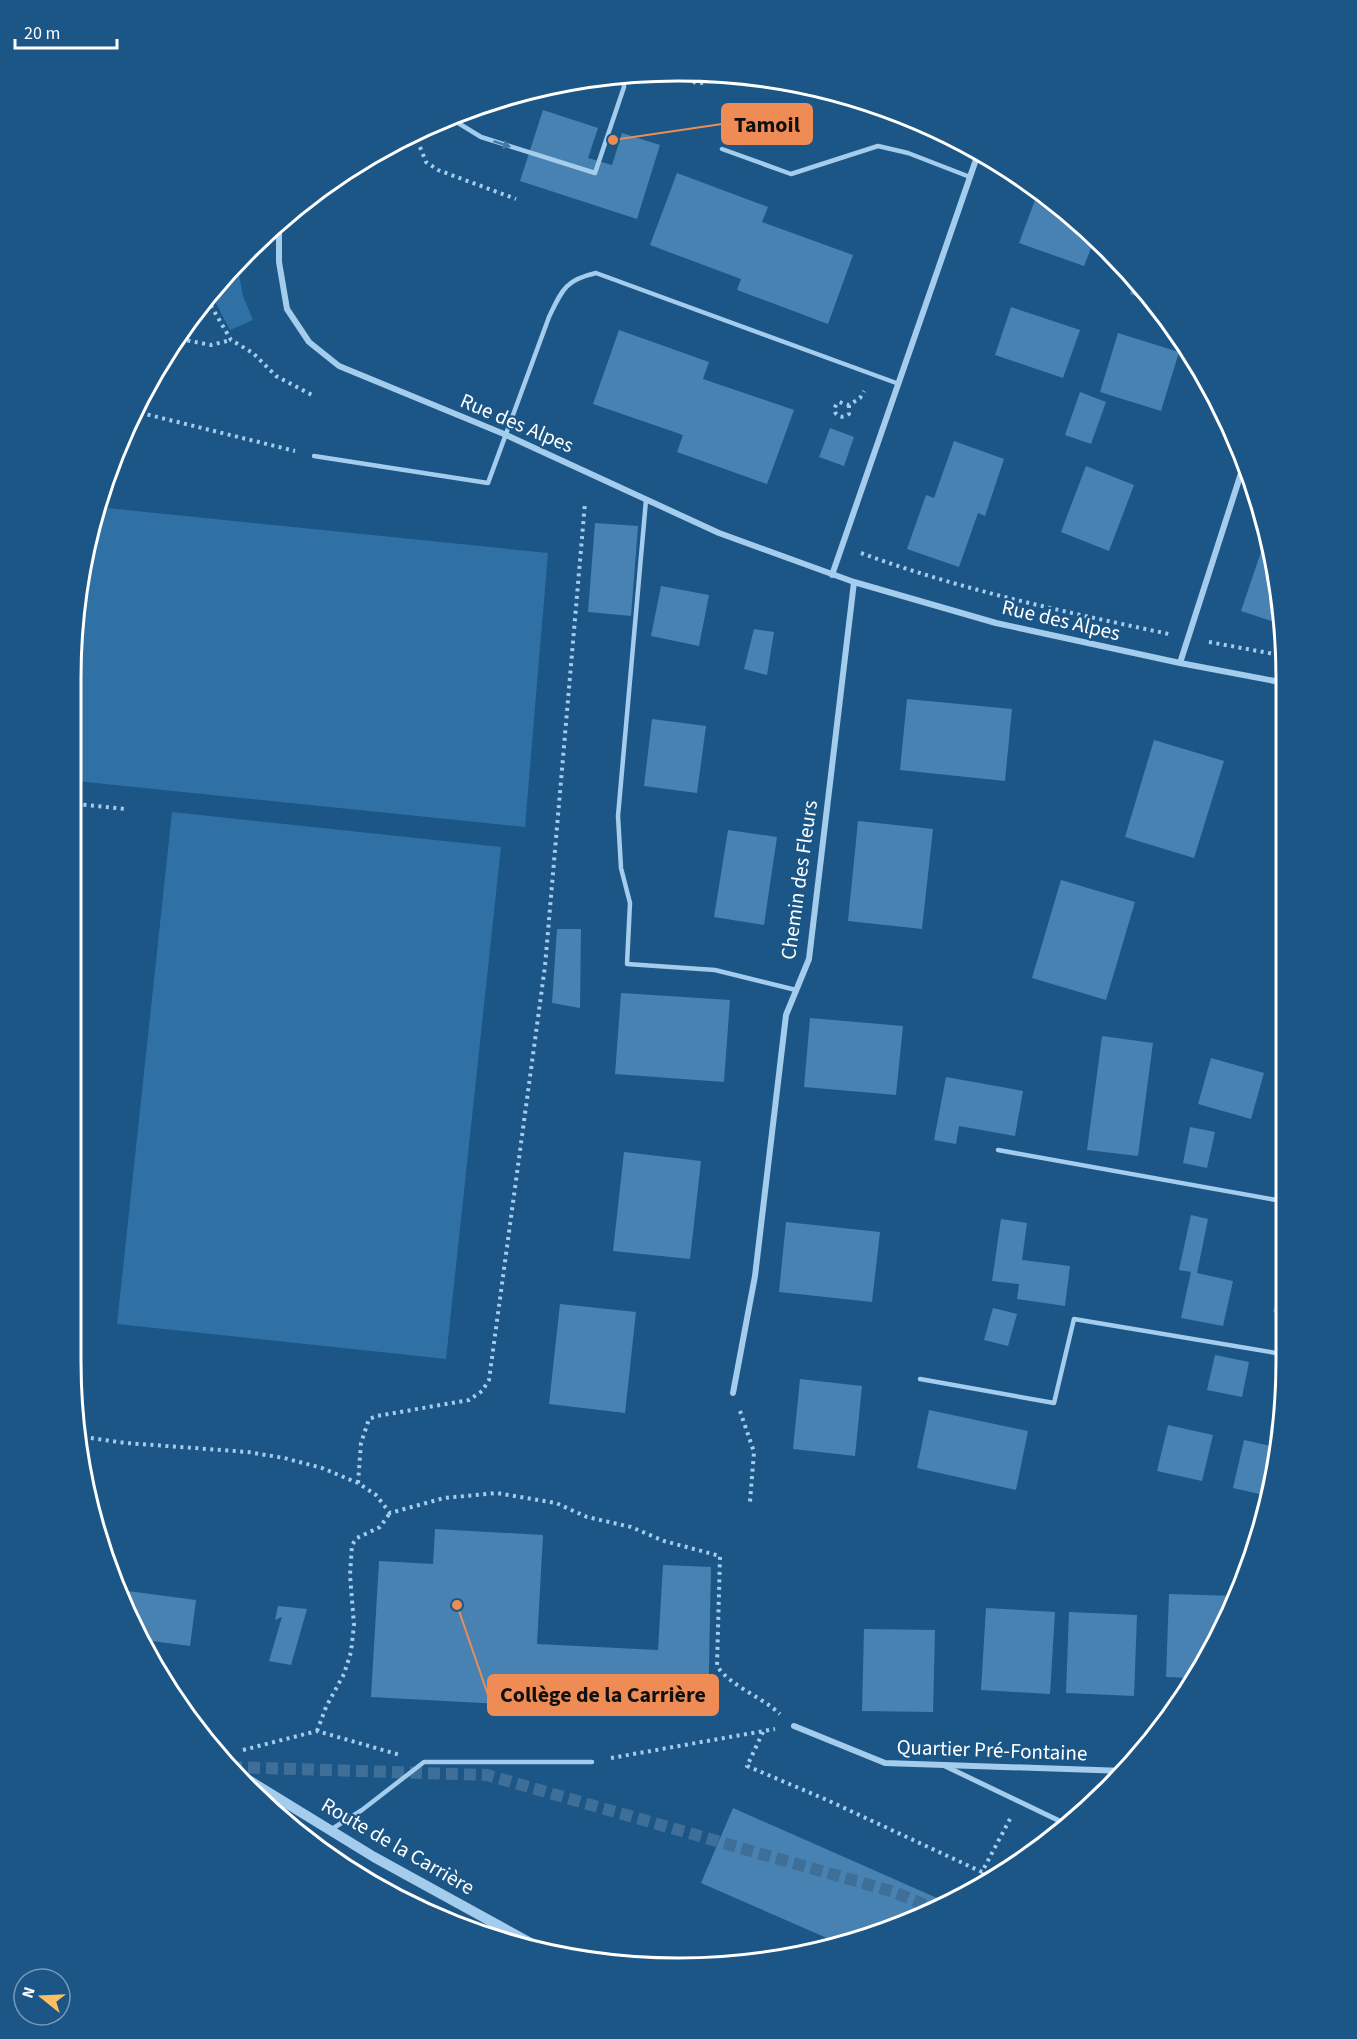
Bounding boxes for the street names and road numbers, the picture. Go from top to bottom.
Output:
street label: Rue des Alpes [456,386,579,460]
street label: Rue des Alpes [999,592,1123,648]
street label: Chemin des Fleurs [773,798,825,962]
street label: Quartier Pré-Fontaine [896,1732,1088,1768]
street label: Route de la Carrière [316,1790,480,1902]

